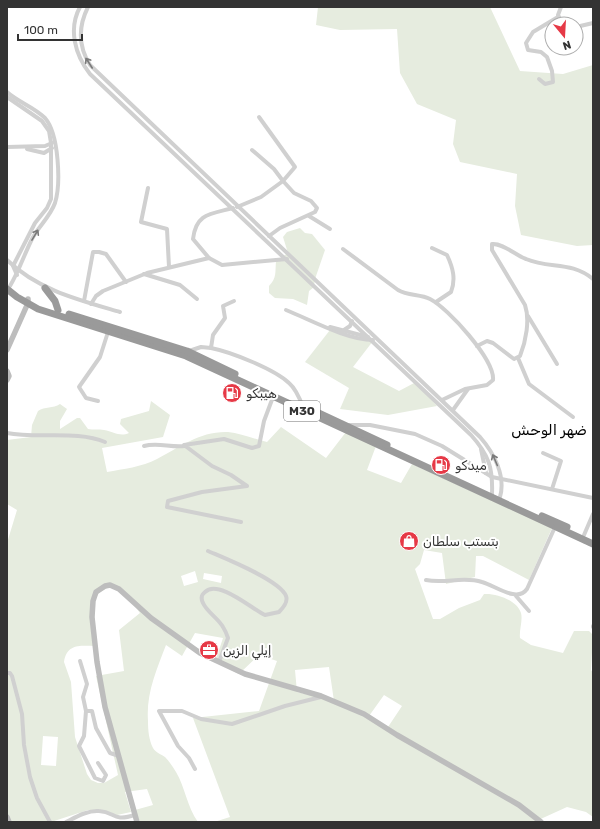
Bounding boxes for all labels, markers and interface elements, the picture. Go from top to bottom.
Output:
scale bar [18,16,82,42]
north arrow [544,16,584,56]
text: 100 m [24,23,58,37]
text: N [561,38,573,52]
one-way arrow [85,58,93,69]
one-way arrow [31,229,39,241]
fuel station icon: هيبكو [221,382,243,404]
place label: هيبكو [246,386,277,402]
road number: M30 [284,401,320,421]
district label: ضهر الوحش [511,421,587,439]
fuel station icon: ميدكو [430,454,452,476]
one-way arrow [491,454,498,466]
place label: ميدكو [455,458,487,474]
shop icon: بتستب سلطان [398,530,420,552]
place label: بتستب سلطان [423,534,499,549]
office icon: إيلي الزين [198,639,220,661]
place label: إيلي الزين [223,643,272,660]

